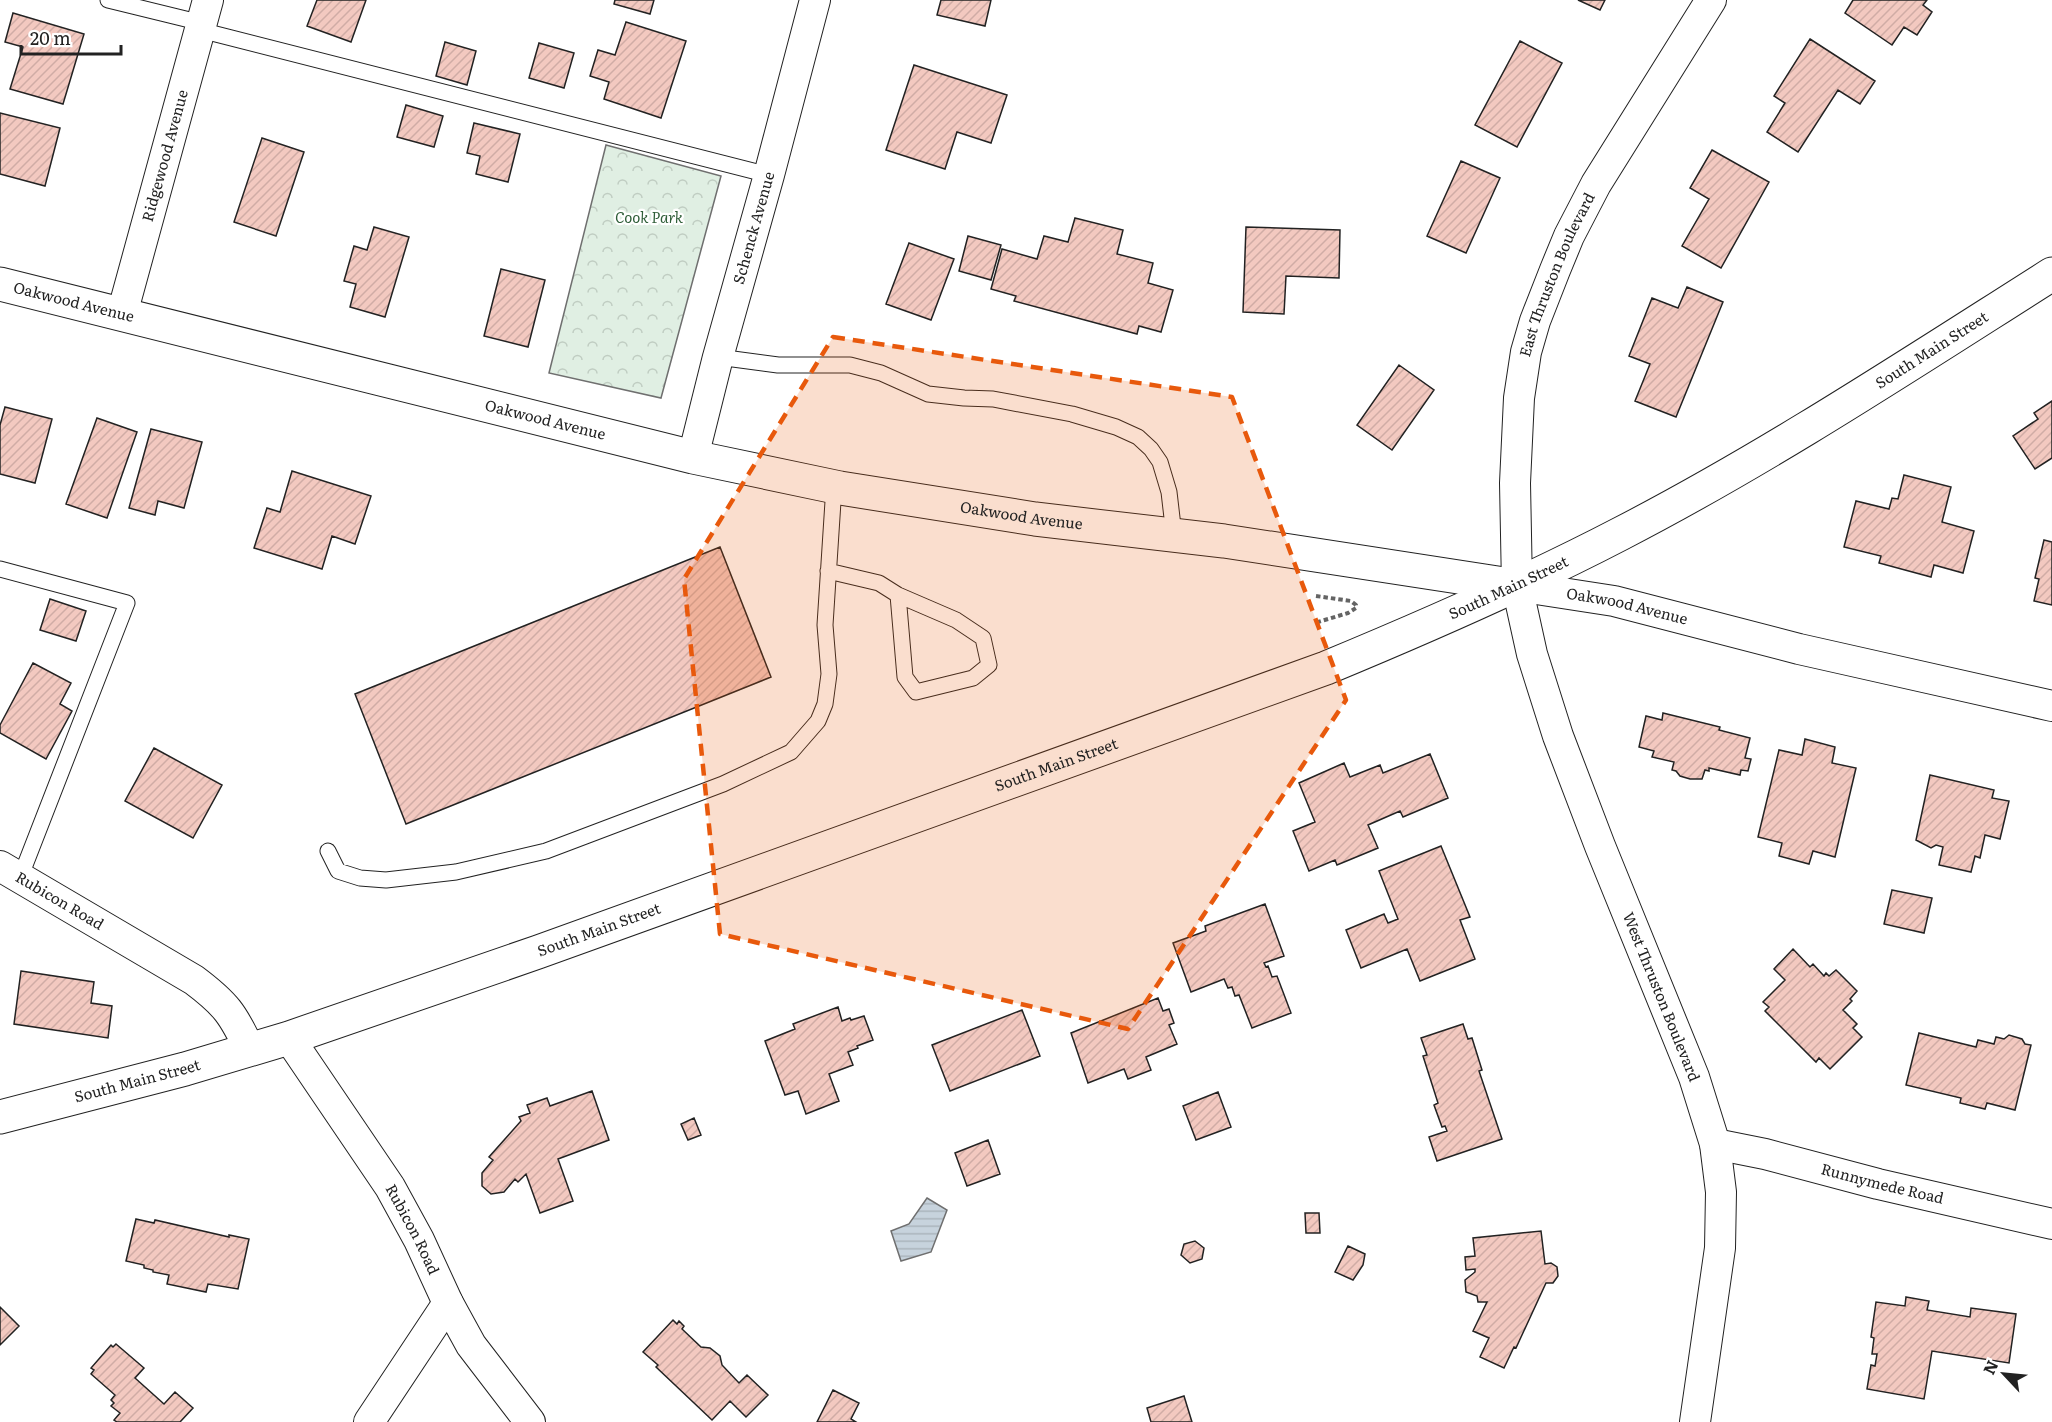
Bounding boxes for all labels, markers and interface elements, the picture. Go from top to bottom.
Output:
scale bar [21,18,122,56]
text: 20 m [30,24,71,51]
street label: Ridgewood Avenue [135,87,193,224]
street label: Schenck Avenue [726,169,779,287]
street label: East Thruston Boulevard [1512,188,1600,359]
park label: Cook Park [615,205,684,228]
street label: Oakwood Avenue [11,275,137,327]
street label: South Main Street [1870,305,1992,393]
street label: Oakwood Avenue [483,393,609,445]
street label: Oakwood Avenue [959,494,1084,534]
street label: South Main Street [1444,549,1572,624]
street label: Oakwood Avenue [1565,581,1691,630]
street label: South Main Street [991,731,1121,797]
street label: Rubicon Road [12,865,109,935]
street label: South Main Street [534,896,663,961]
street label: West Thruston Boulevard [1618,908,1707,1085]
street label: South Main Street [71,1052,203,1107]
street label: Runnymede Road [1819,1156,1946,1209]
street label: Rubicon Road [381,1179,446,1278]
north arrow [1974,1344,2034,1404]
text: N [1976,1356,2003,1378]

